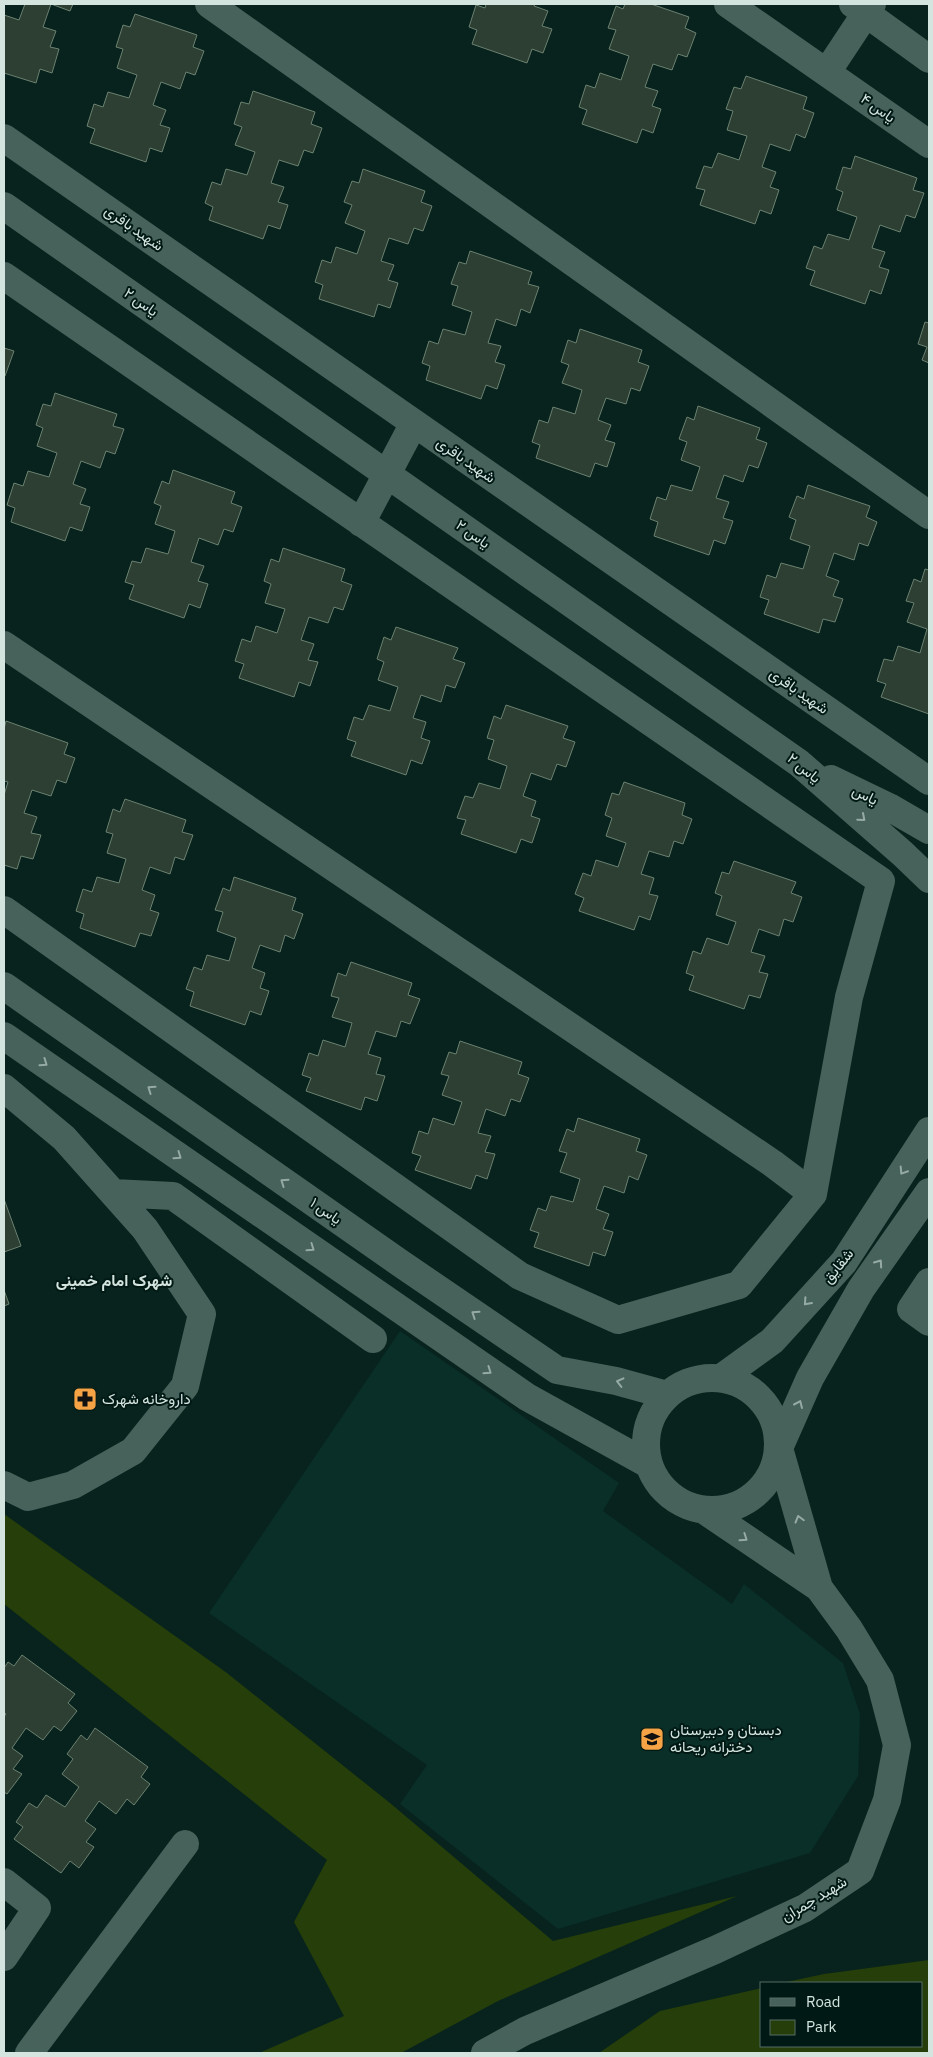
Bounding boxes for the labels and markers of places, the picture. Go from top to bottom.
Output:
pharmacy icon: داروخانه شهرک [72,1386,98,1412]
place label: داروخانه شهرک [102,1389,191,1408]
place label: دبستان و دبیرستان دخترانه ریحانه [670,1720,782,1756]
school or university icon: دبستان و دبیرستان دخترانه ریحانه [639,1726,665,1752]

